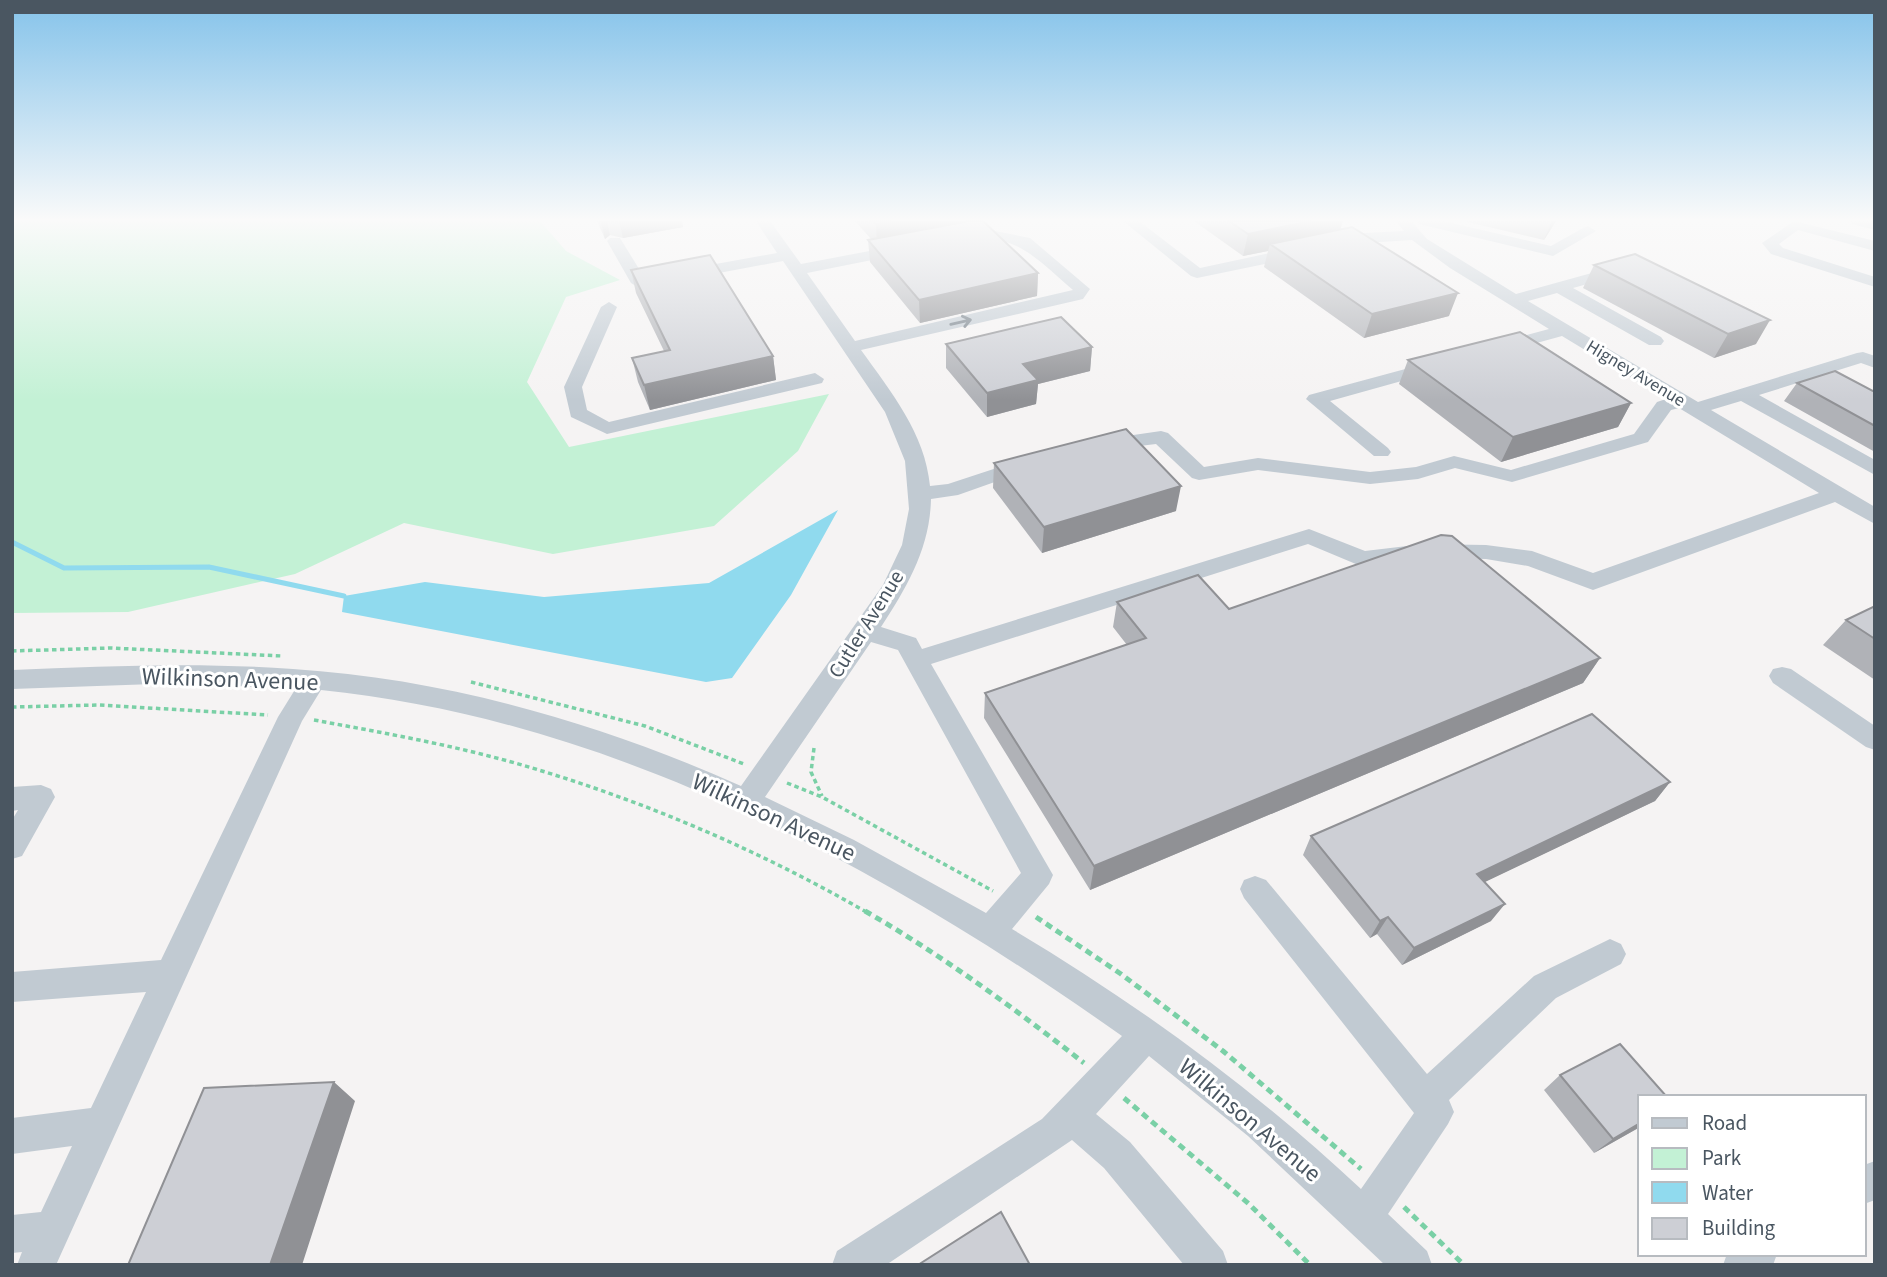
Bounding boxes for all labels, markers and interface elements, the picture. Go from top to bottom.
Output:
one-way arrow [949,314,971,327]
street label: Higney Avenue [1581,334,1690,413]
street label: Cutler Avenue [821,564,911,684]
street label: Wilkinson Avenue [141,659,319,700]
street label: Wilkinson Avenue [686,764,861,871]
street label: Wilkinson Avenue [1171,1050,1329,1191]
legend [1638,1095,1866,1256]
text: Road [1702,1108,1747,1138]
text: Park [1702,1143,1742,1173]
text: Water [1702,1178,1754,1208]
text: Building [1702,1213,1776,1243]

